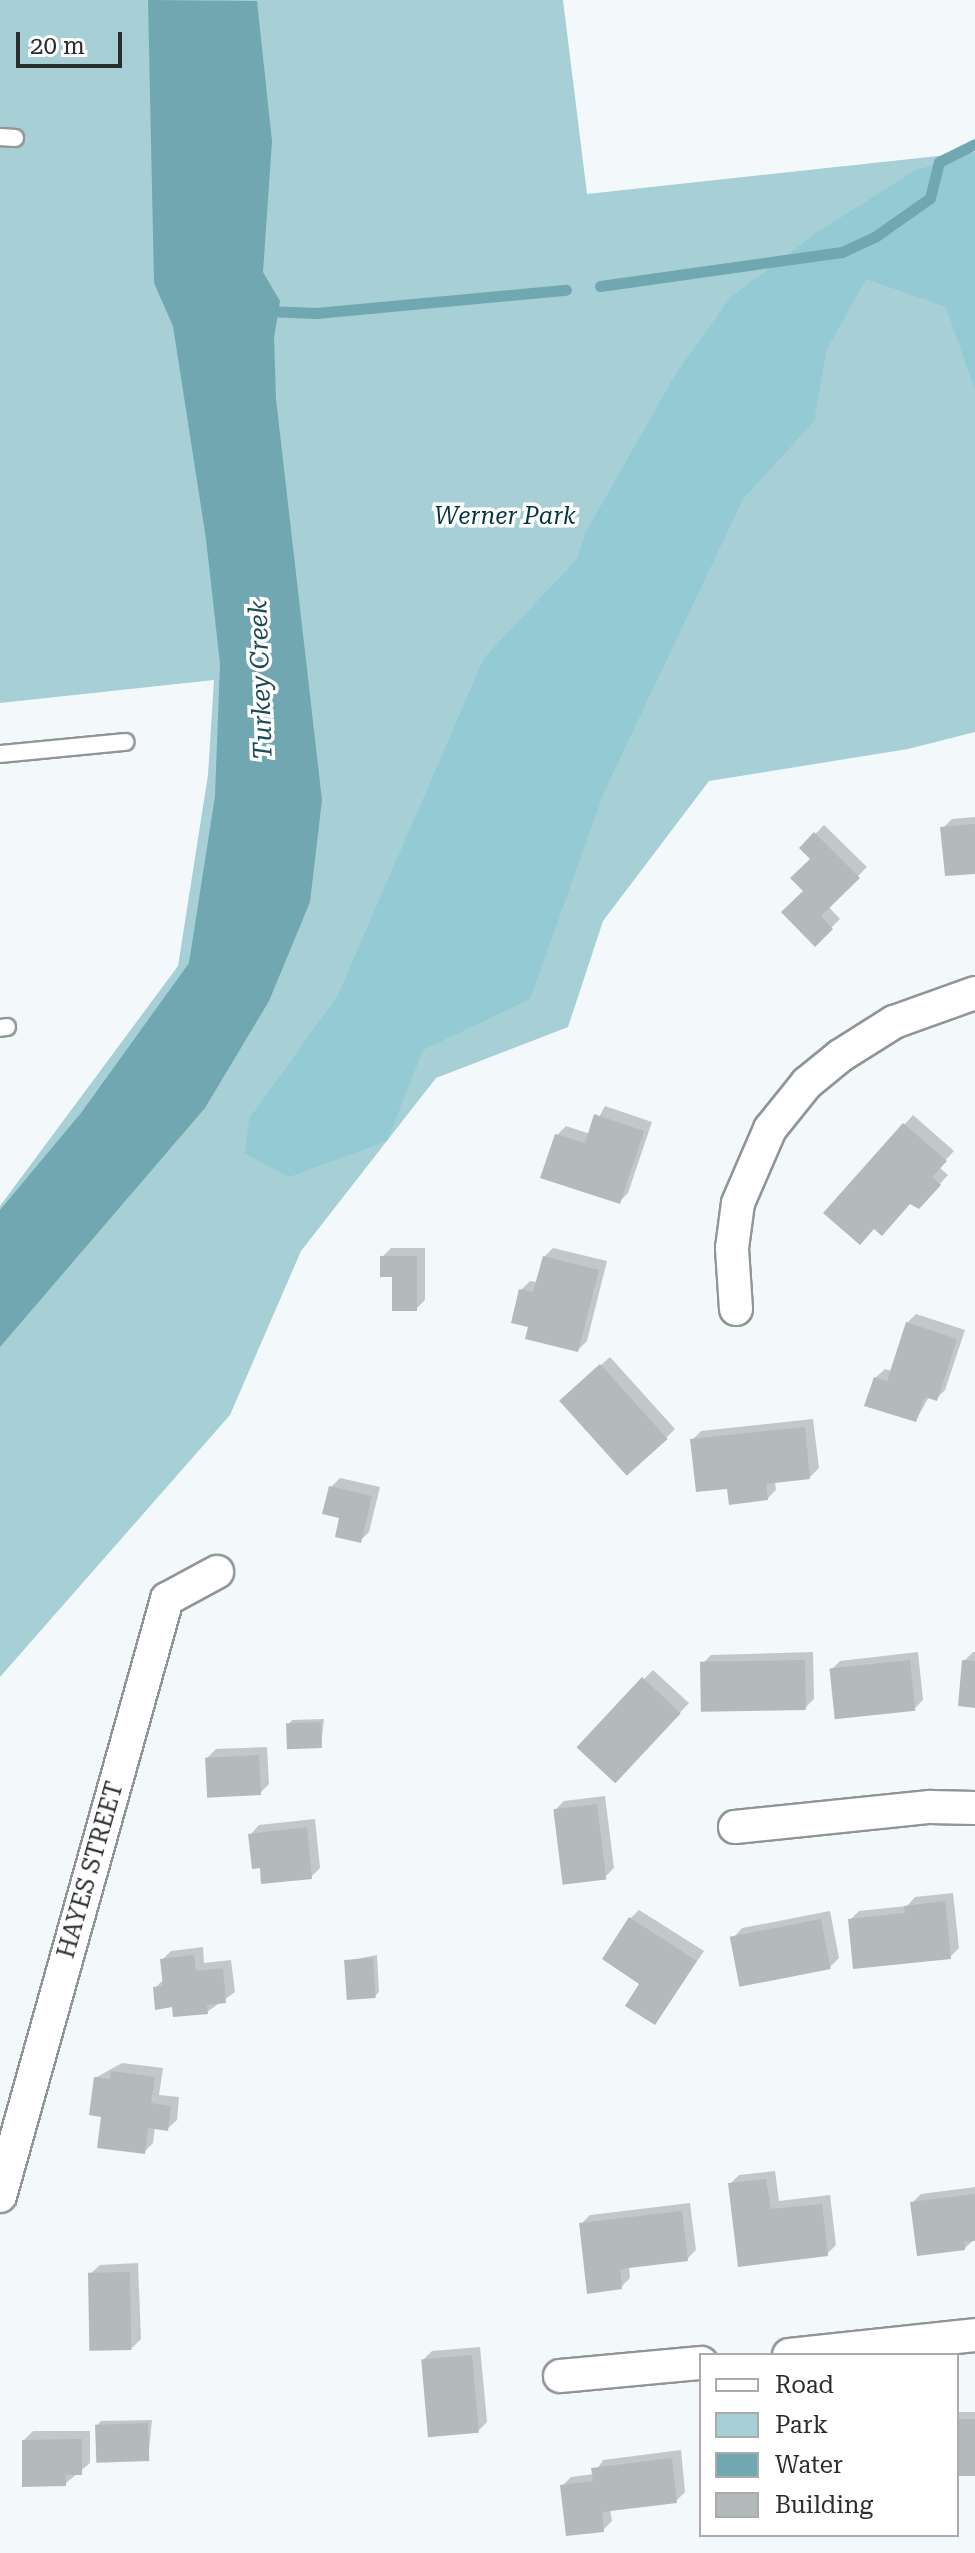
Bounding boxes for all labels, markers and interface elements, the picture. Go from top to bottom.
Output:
scale bar [20,16,126,66]
text: 20 m [30,32,85,60]
park label: Werner Park [434,503,576,531]
water label: Turkey Creek [243,600,279,760]
street label: HAYES STREET [52,1778,130,1962]
legend [699,2353,959,2537]
text: Road [775,2371,834,2399]
text: Park [775,2411,828,2439]
text: Water [775,2451,843,2479]
text: Building [775,2491,873,2519]

